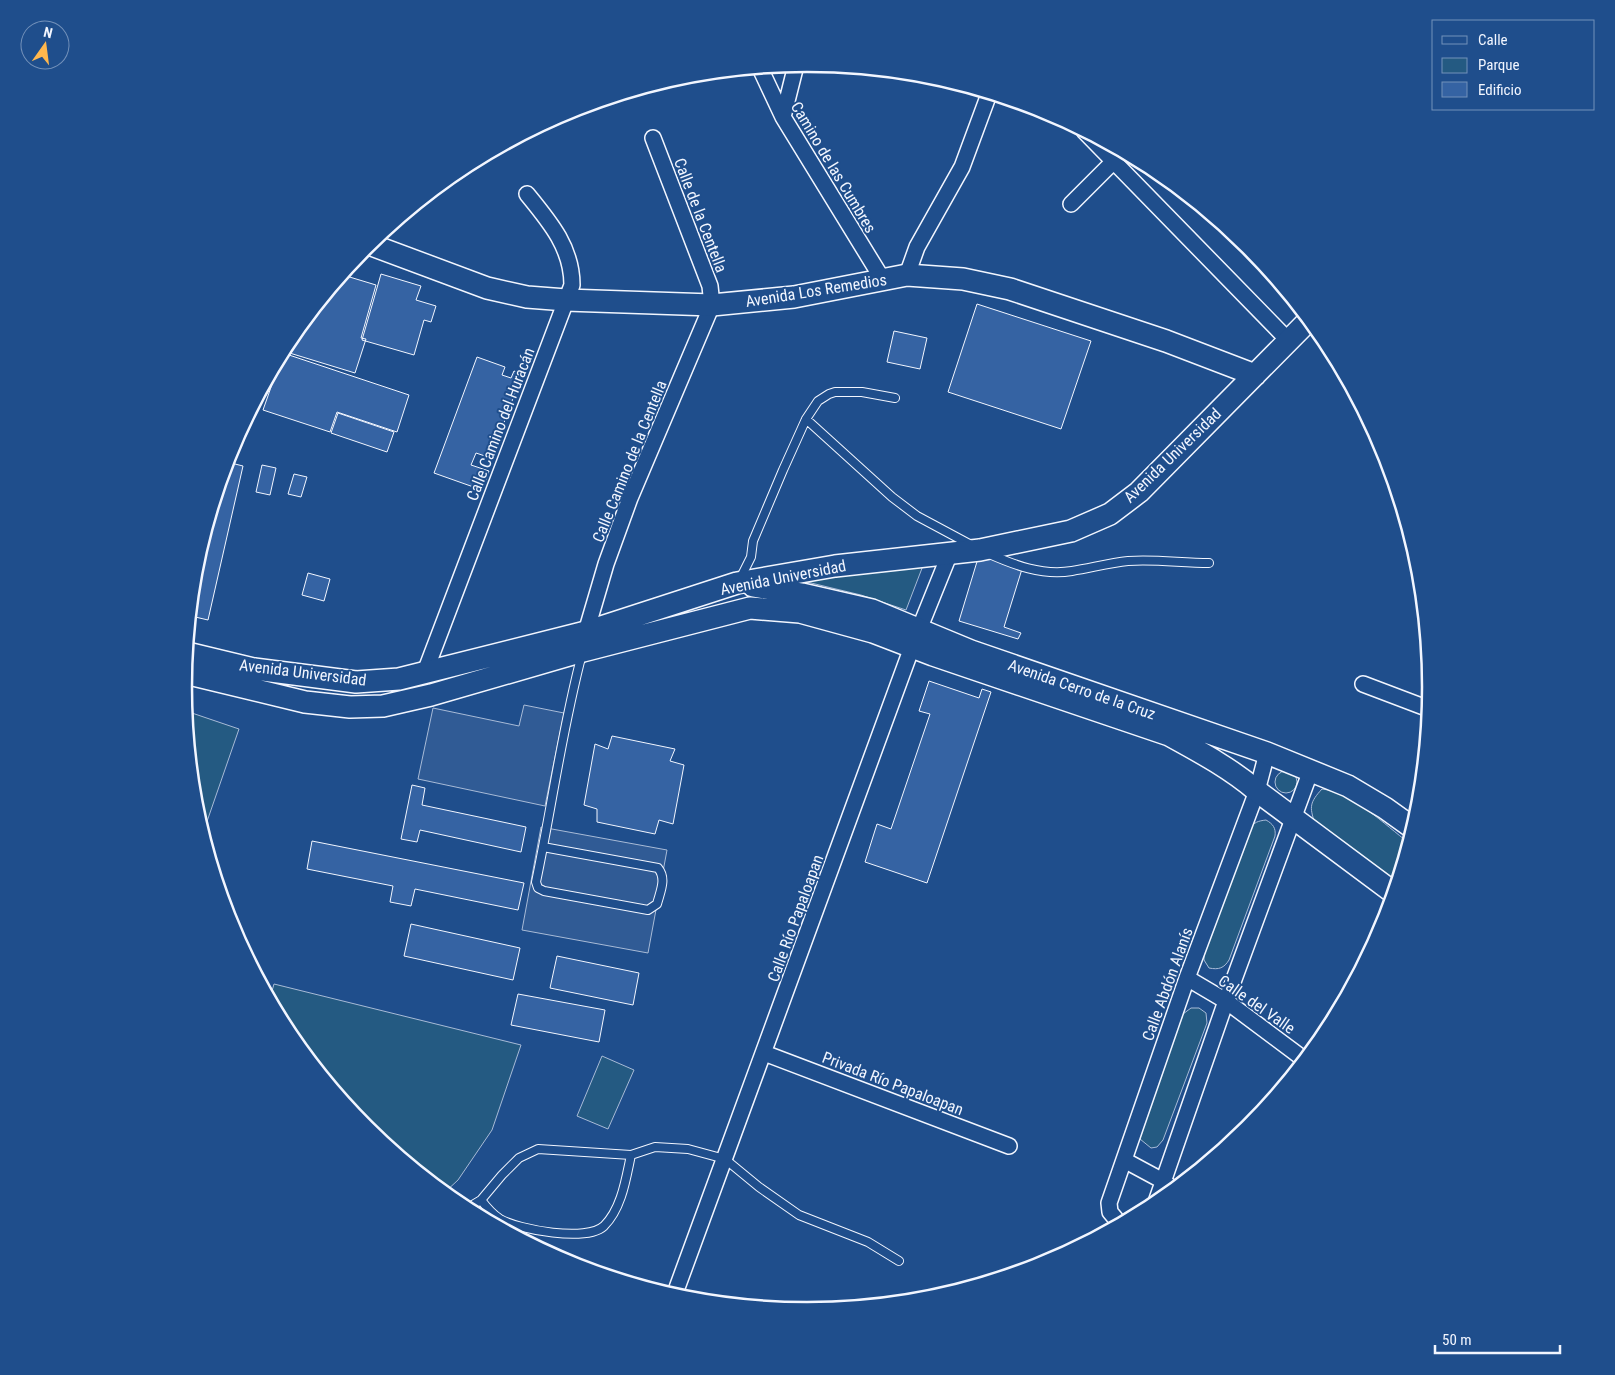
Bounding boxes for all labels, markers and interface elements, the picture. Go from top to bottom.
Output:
north arrow [20,20,70,70]
legend [1432,20,1595,110]
text: N [42,24,54,41]
text: Calle [1478,31,1508,49]
text: Parque [1478,56,1520,74]
text: Edificio [1478,81,1521,99]
street label: Camino de las Cumbres [787,98,880,236]
street label: Calle de la Centella [670,155,731,275]
street label: Avenida Los Remedios [744,270,888,311]
street label: Calle Camino del Huracán [462,345,538,503]
street label: Calle Camino de la Centella [588,377,671,545]
street label: Avenida Universidad [1120,404,1225,507]
street label: Avenida Universidad [719,556,848,599]
street label: Avenida Universidad [238,655,368,690]
street label: Avenida Cerro de la Cruz [1006,655,1158,724]
street label: Calle Río Papaloapan [764,852,827,984]
street label: Calle Abdón Alanís [1138,925,1197,1043]
street label: Calle del Valle [1215,971,1299,1038]
street label: Privada Río Papaloapan [820,1048,966,1119]
scale bar [1435,1322,1560,1354]
text: 50 m [1442,1331,1472,1349]

